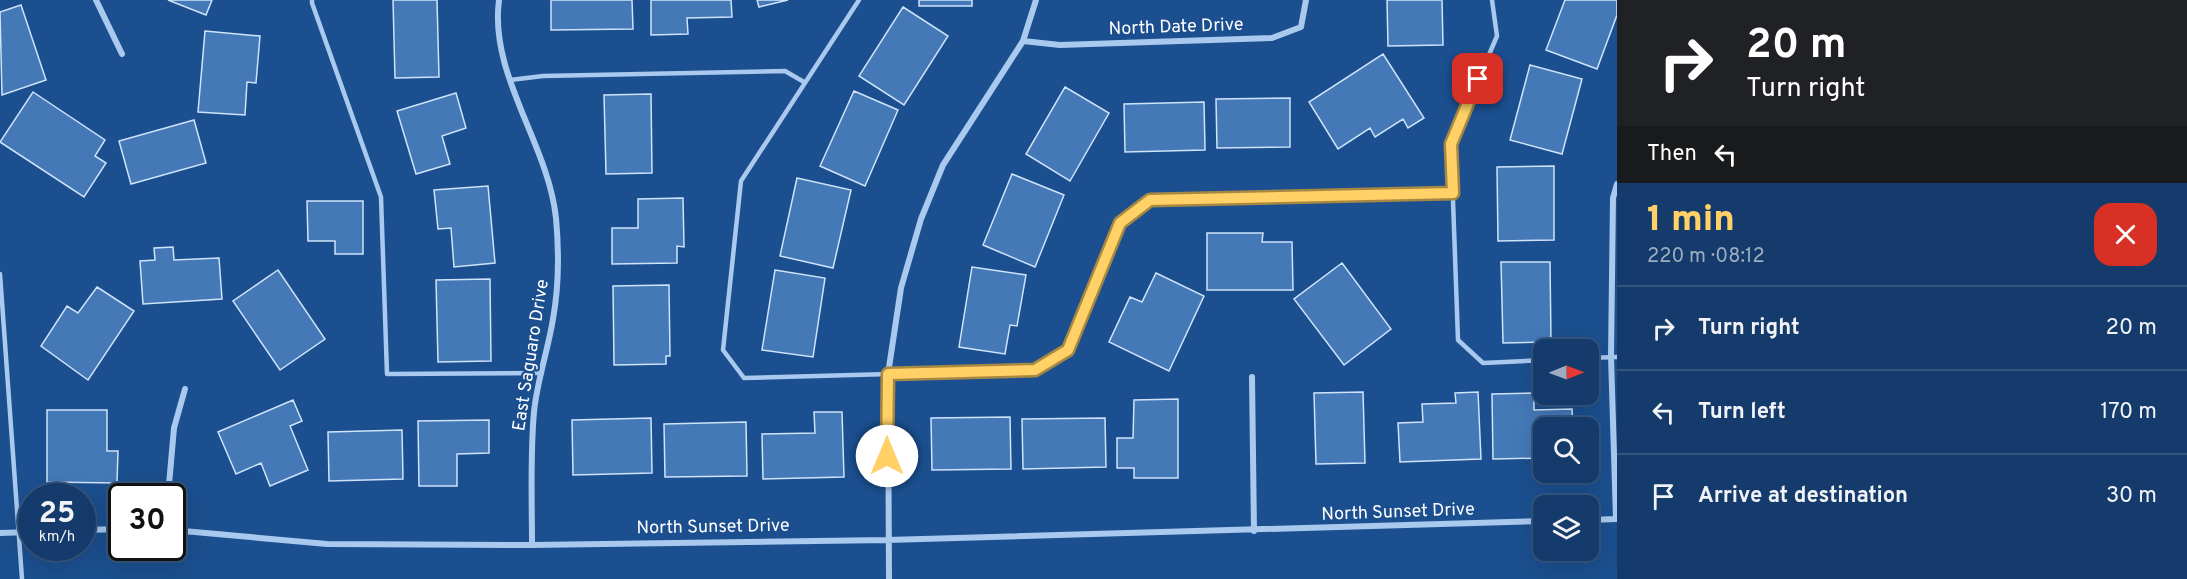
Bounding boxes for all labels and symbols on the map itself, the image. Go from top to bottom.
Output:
street label: North Date Drive [1108,14,1244,41]
pin [1452,53,1503,104]
street label: East Saguaro Drive [508,278,555,433]
north arrow [1533,339,1599,405]
position arrow [855,424,919,488]
speed limit sign: 30 [108,483,186,561]
street label: North Sunset Drive [1321,498,1475,527]
street label: North Sunset Drive [636,515,790,540]

